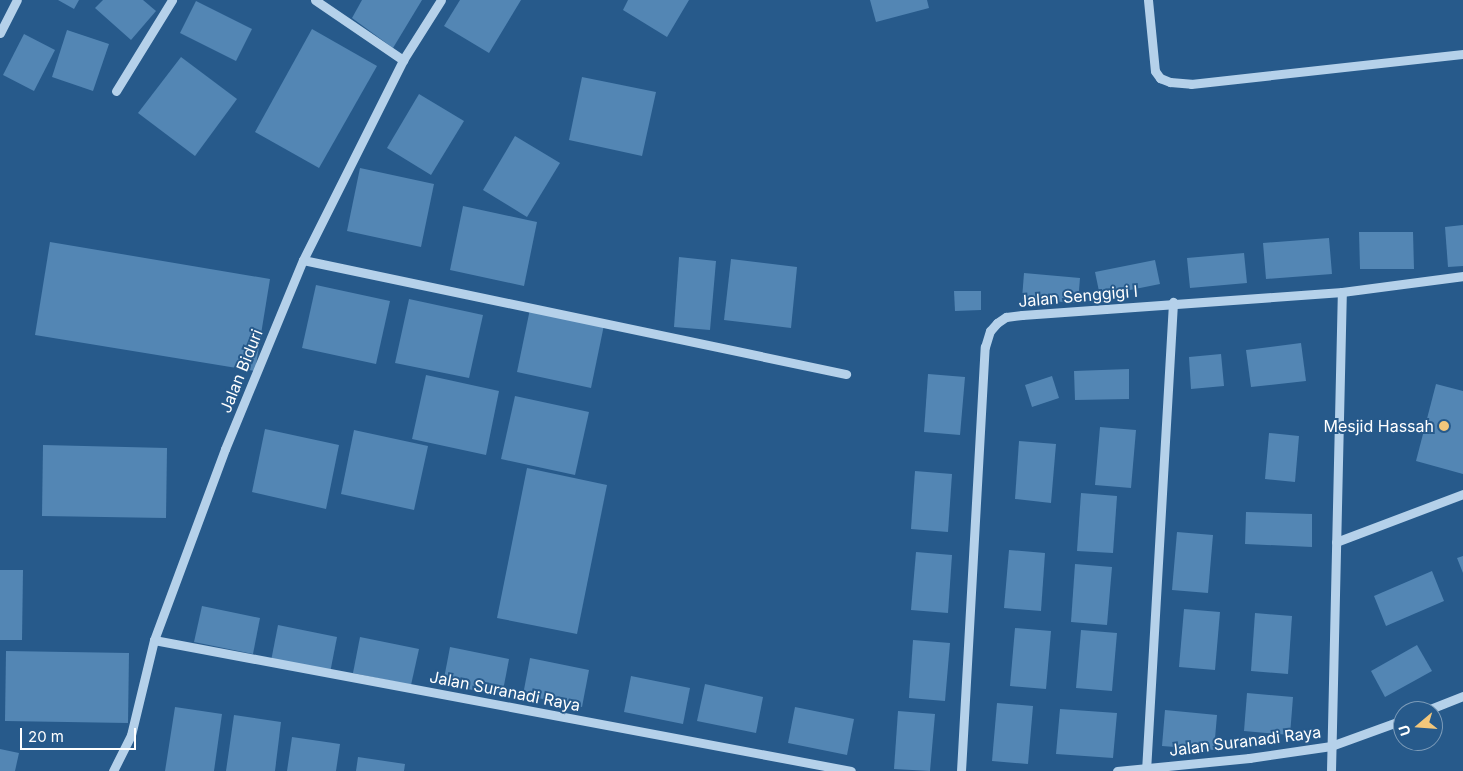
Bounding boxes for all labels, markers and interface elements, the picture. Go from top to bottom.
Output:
street label: Jalan Senggigi I [1017,281,1139,311]
street label: Jalan Biduri [215,326,267,416]
place label: Mesjid Hassah [1324,416,1434,436]
marker: Mesjid Hassah [1438,420,1450,432]
street label: Jalan Suranadi Raya [428,667,582,715]
north arrow [1393,701,1443,751]
scale bar [22,718,139,750]
street label: Jalan Suranadi Raya [1168,722,1322,760]
text: U [1395,723,1414,738]
text: 20 m [28,727,64,746]

